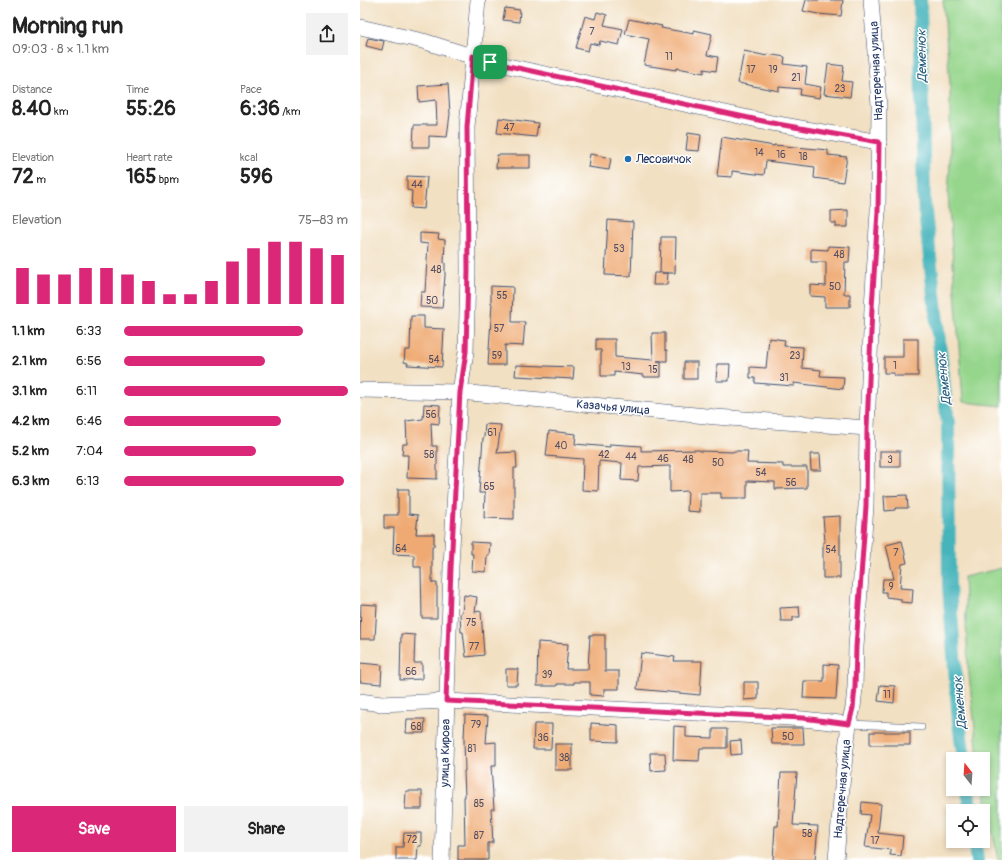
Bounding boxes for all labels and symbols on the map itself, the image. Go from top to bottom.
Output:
street label: Надтеречная улица [866,20,887,121]
house number: 7 [589,26,595,38]
water label: Деменюк [914,28,930,83]
pin [473,45,507,79]
house number: 11 [665,51,673,63]
house number: 17 [746,64,756,76]
house number: 19 [768,64,778,76]
house number: 21 [791,72,801,84]
house number: 23 [835,83,846,95]
house number: 47 [503,122,515,134]
house number: 14 [754,147,764,159]
house number: 16 [776,149,786,161]
house number: 18 [799,151,807,163]
place label: Лесовичок [635,152,692,167]
marker: Лесовичок [623,154,633,164]
house number: 44 [411,179,423,191]
house number: 53 [614,243,625,255]
house number: 48 [834,249,844,261]
house number: 48 [431,264,441,276]
house number: 50 [829,281,841,293]
house number: 55 [497,290,507,302]
house number: 50 [426,295,438,307]
house number: 57 [494,323,505,335]
house number: 59 [492,350,502,362]
house number: 23 [790,350,801,362]
water label: Деменюк [933,351,955,407]
house number: 54 [428,354,440,366]
house number: 1 [893,360,897,372]
house number: 13 [621,361,631,373]
house number: 15 [648,364,658,376]
house number: 31 [779,372,789,384]
street label: Казачья улица [576,397,651,418]
house number: 56 [425,409,437,421]
house number: 61 [487,427,497,439]
house number: 40 [555,440,567,452]
house number: 58 [424,449,434,461]
house number: 42 [598,449,610,461]
house number: 44 [625,451,637,463]
house number: 46 [657,453,669,465]
house number: 48 [683,454,693,466]
house number: 3 [887,454,893,466]
house number: 50 [712,457,724,469]
house number: 54 [755,467,767,479]
house number: 56 [785,477,797,489]
house number: 65 [483,481,495,493]
house number: 64 [395,543,407,555]
house number: 54 [825,544,837,556]
house number: 7 [893,547,899,559]
house number: 9 [888,581,894,593]
house number: 75 [466,617,476,629]
house number: 77 [469,641,480,653]
house number: 66 [405,666,417,678]
house number: 39 [542,669,552,681]
water label: Деменюк [950,675,970,731]
house number: 11 [883,689,891,701]
street label: улица Кирова [437,718,454,788]
house number: 79 [471,719,481,731]
house number: 68 [411,721,421,733]
house number: 50 [782,731,794,743]
house number: 36 [537,732,549,744]
street label: Надтеречная улица [831,738,854,839]
house number: 81 [468,743,477,755]
house number: 38 [559,752,569,764]
north arrow [946,752,990,796]
house number: 85 [474,798,484,810]
house number: 58 [802,828,812,840]
house number: 87 [474,830,485,842]
house number: 72 [407,834,418,846]
house number: 17 [870,835,880,847]

